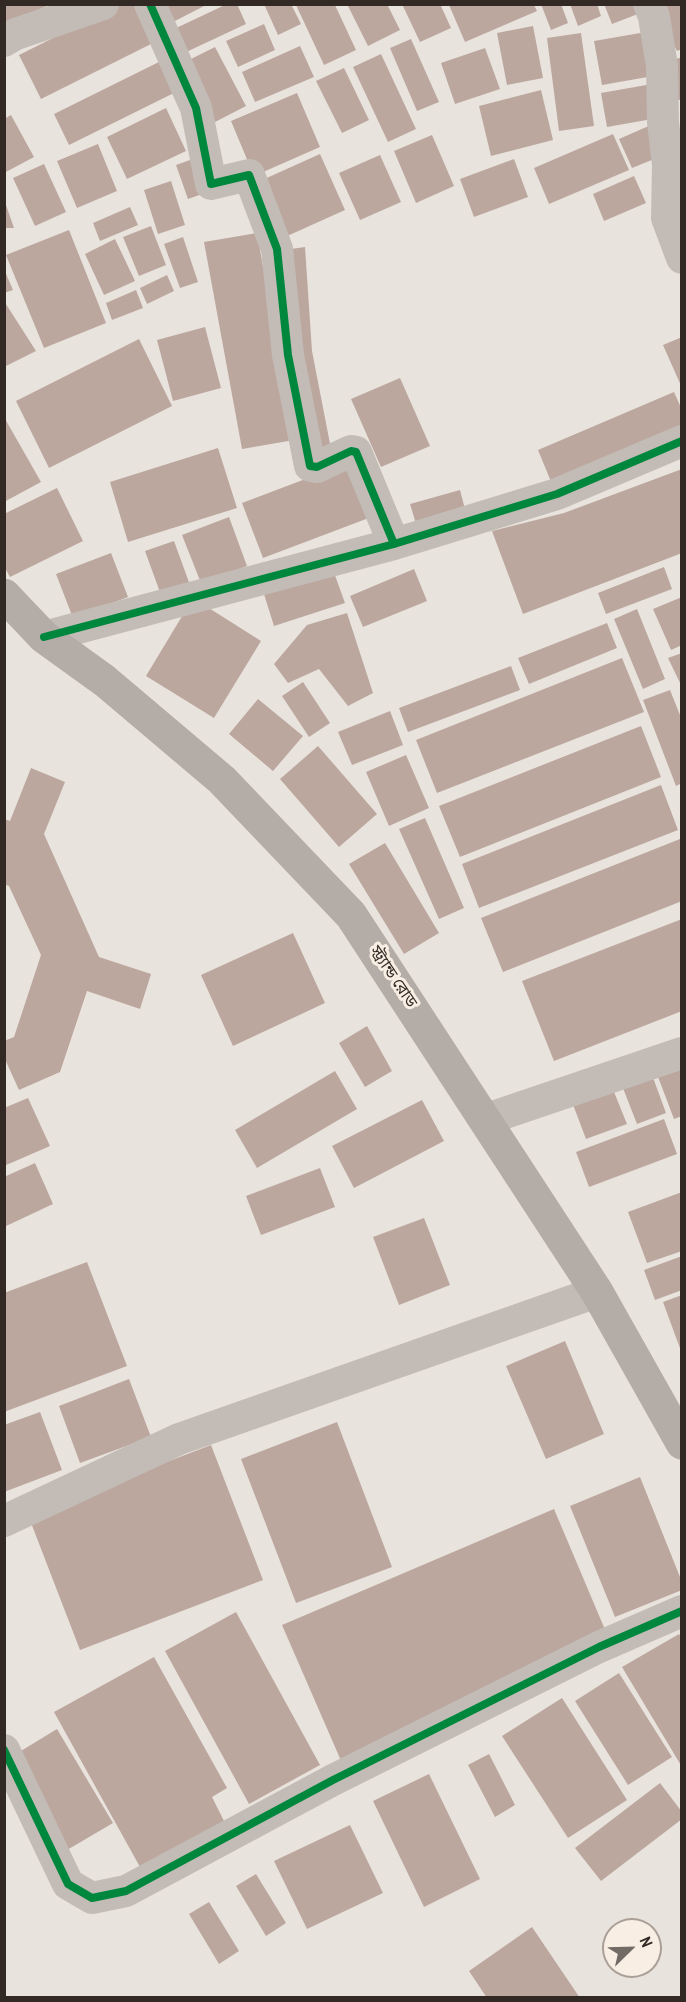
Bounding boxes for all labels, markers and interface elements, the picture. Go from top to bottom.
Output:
street label: স্ট্র্যান্ড রোড [365,943,421,1011]
north arrow [602,1918,662,1978]
text: N [635,1933,659,1950]

